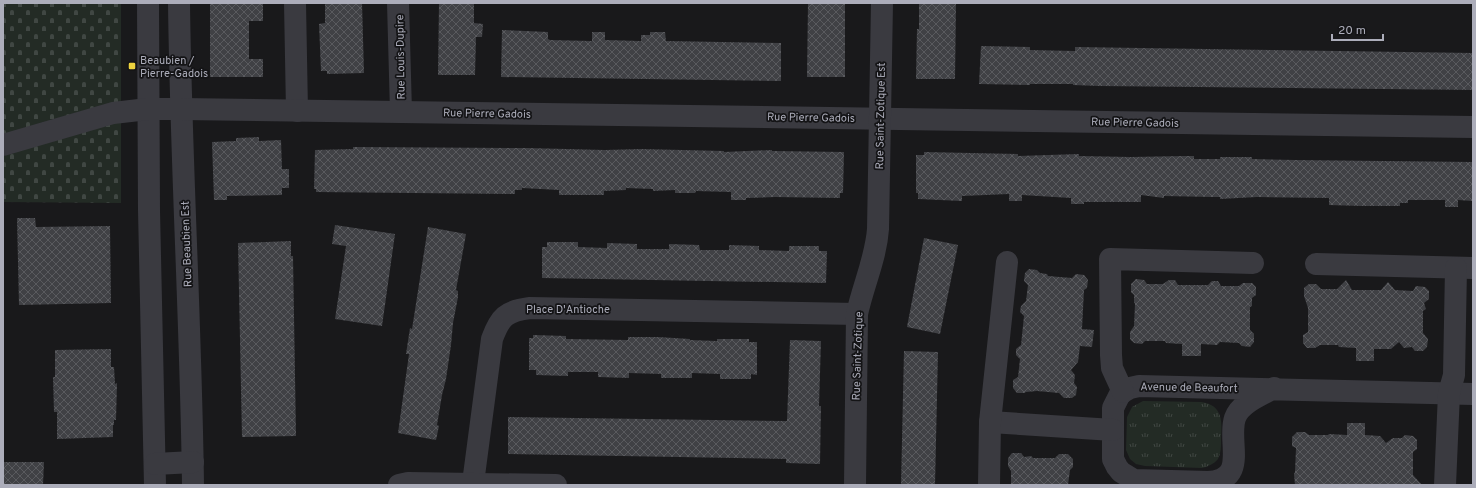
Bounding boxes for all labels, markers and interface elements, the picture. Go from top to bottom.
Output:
street label: Rue Louis-Dupire [393,14,409,100]
scale bar [1332,16,1383,42]
text: 20 m [1338,23,1366,39]
place label: Beaubien / Pierre-Gadois [140,54,208,81]
marker: Beaubien / Pierre-Gadois [127,61,137,71]
street label: Rue Saint-Zotique Est [873,62,889,170]
street label: Rue Pierre Gadois [443,106,531,122]
street label: Rue Pierre Gadois [767,110,855,126]
street label: Rue Pierre Gadois [1091,115,1179,131]
street label: Rue Beaubien Est [178,201,196,287]
street label: Place D'Antioche [526,303,610,317]
street label: Rue Saint-Zotique [849,311,867,401]
street label: Avenue de Beaufort [1140,380,1238,396]

